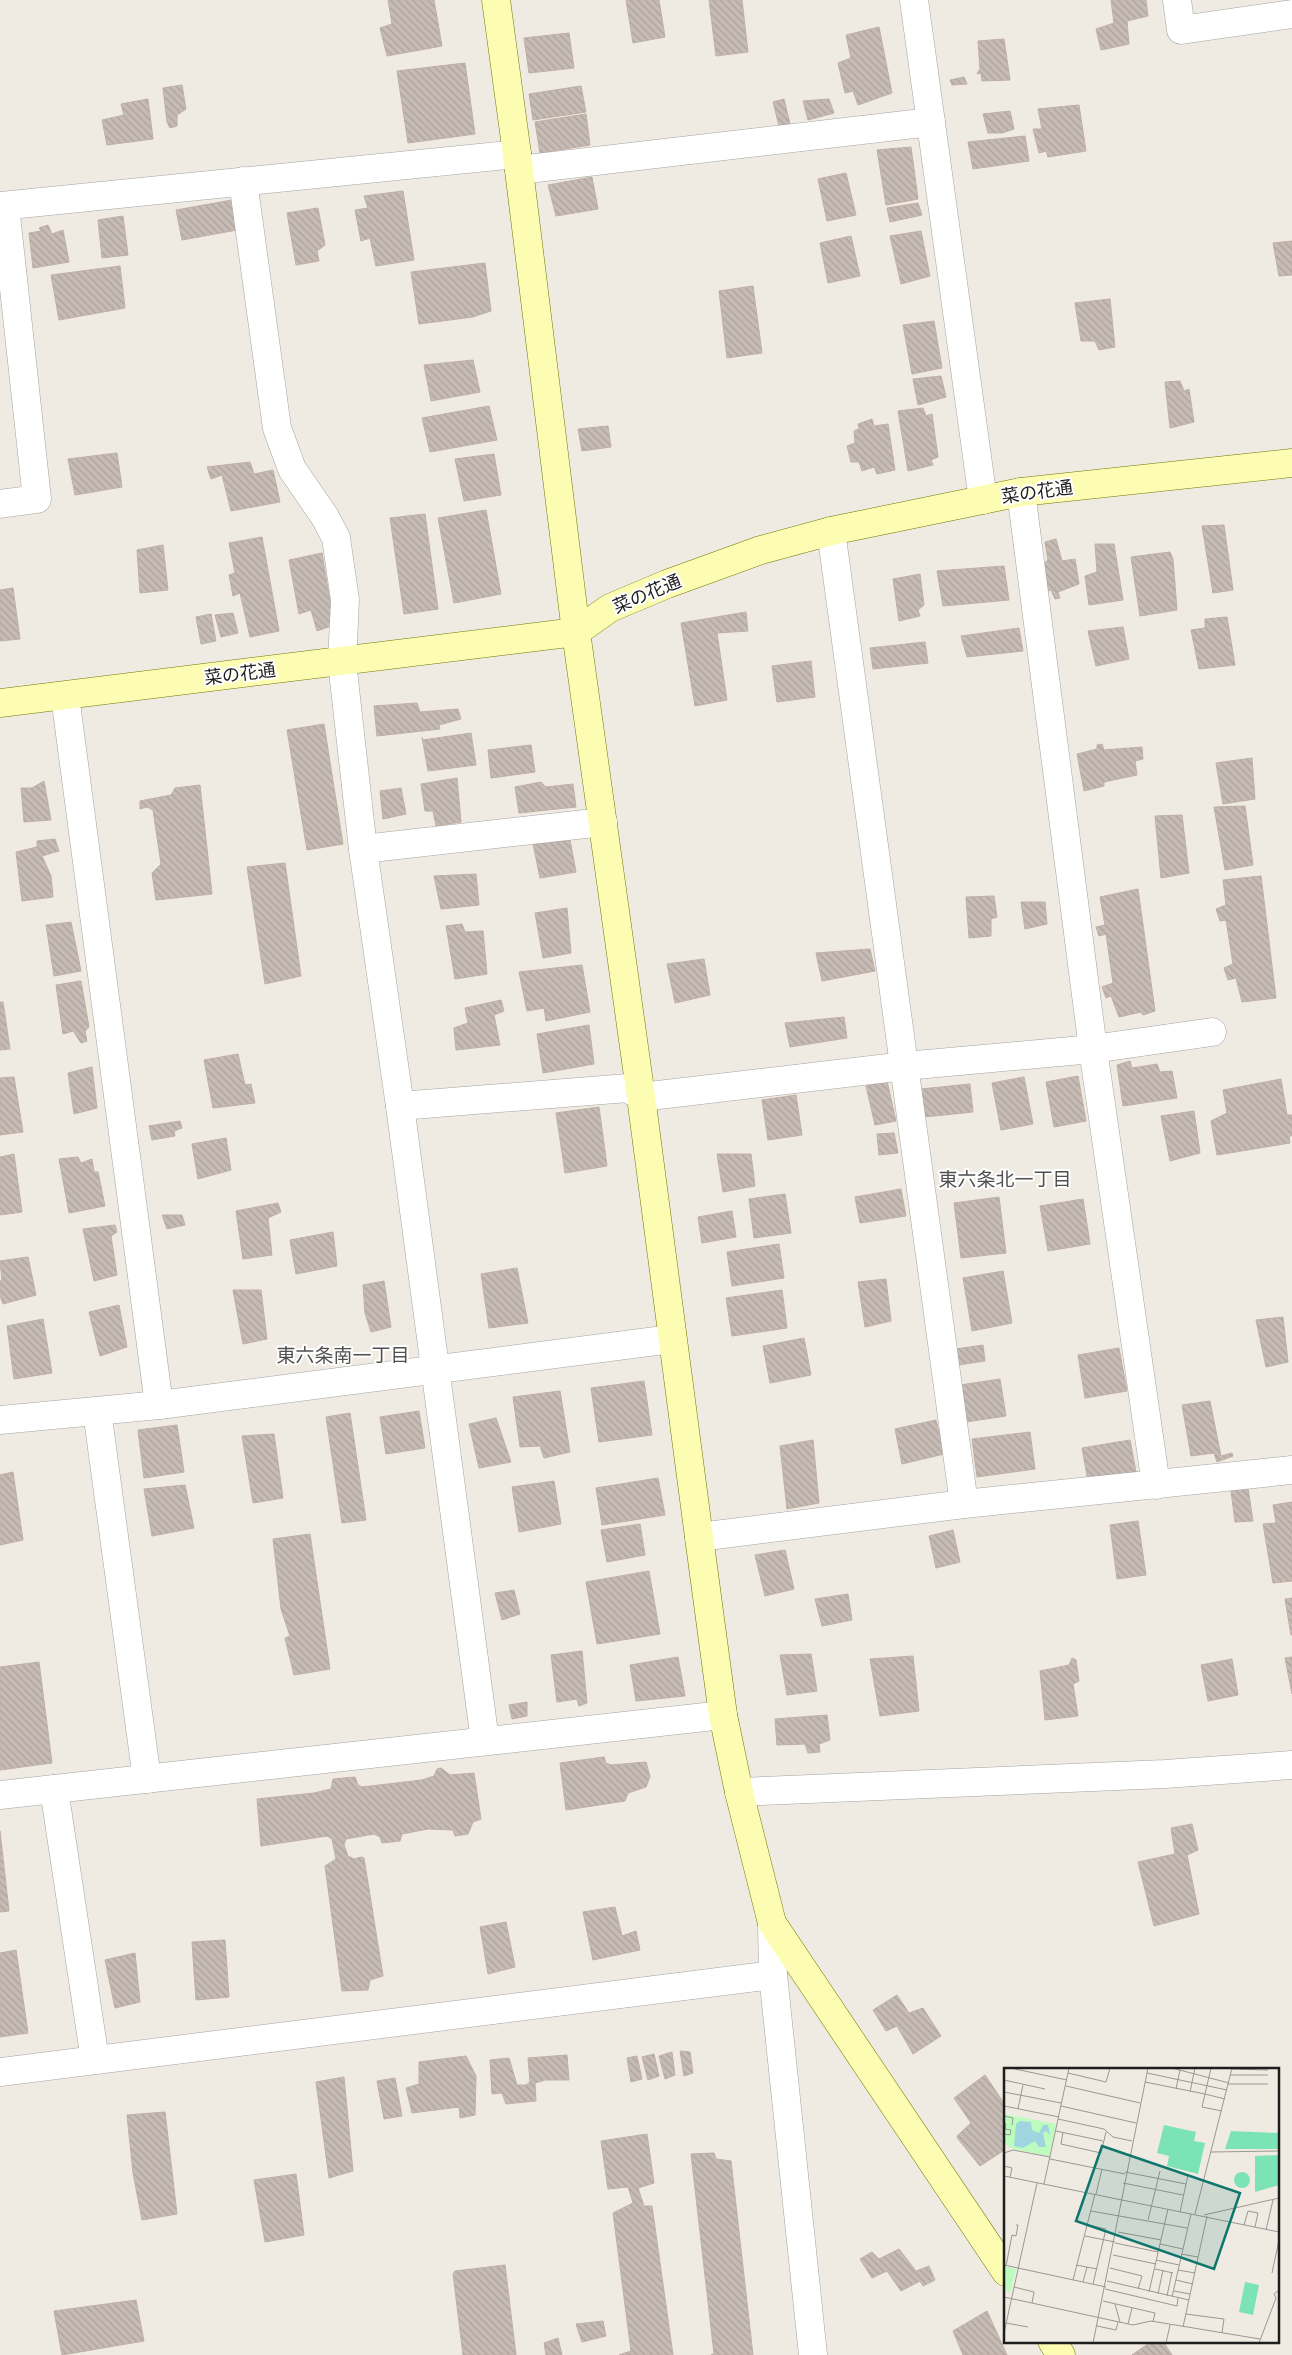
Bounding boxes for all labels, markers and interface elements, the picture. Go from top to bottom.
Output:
street label: 菜の花通 [1000,476,1074,507]
street label: 菜の花通 [610,570,684,617]
street label: 菜の花通 [203,659,277,688]
district label: 東六条北一丁目 [938,1168,1072,1190]
district label: 東六条南一丁目 [276,1344,410,1366]
inset map [1004,2068,1280,2342]

